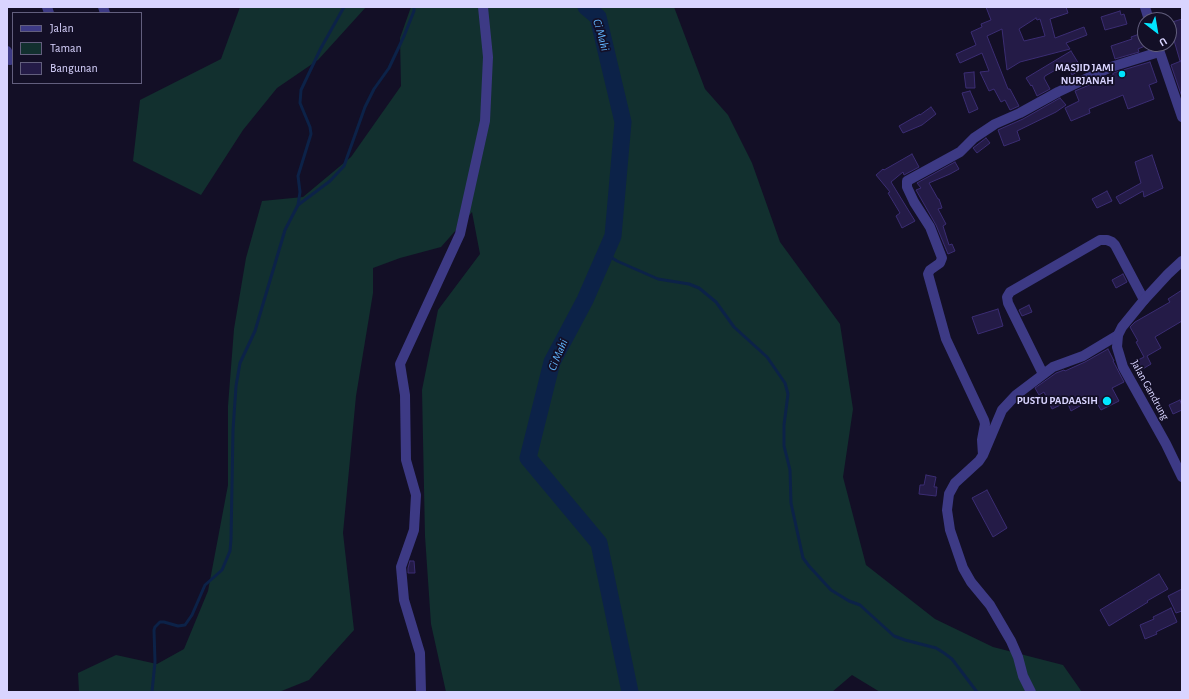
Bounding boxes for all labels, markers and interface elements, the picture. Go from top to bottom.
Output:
legend [12,12,142,84]
north arrow [1137,12,1177,52]
water label: Ci Mahi [590,17,612,53]
text: Jalan [50,22,74,34]
text: U [1157,35,1169,48]
text: Taman [50,42,82,54]
place label: MASJID JAMI NURJANAH [1055,61,1114,87]
text: Bangunan [50,62,98,74]
marker: MASJID JAMI NURJANAH [1117,69,1127,79]
water label: Ci Mahi [545,337,571,373]
street label: Jalan Gandrung [1128,358,1172,422]
place label: PUSTU PADAASIH [1017,394,1098,408]
marker: PUSTU PADAASIH [1101,395,1113,407]

